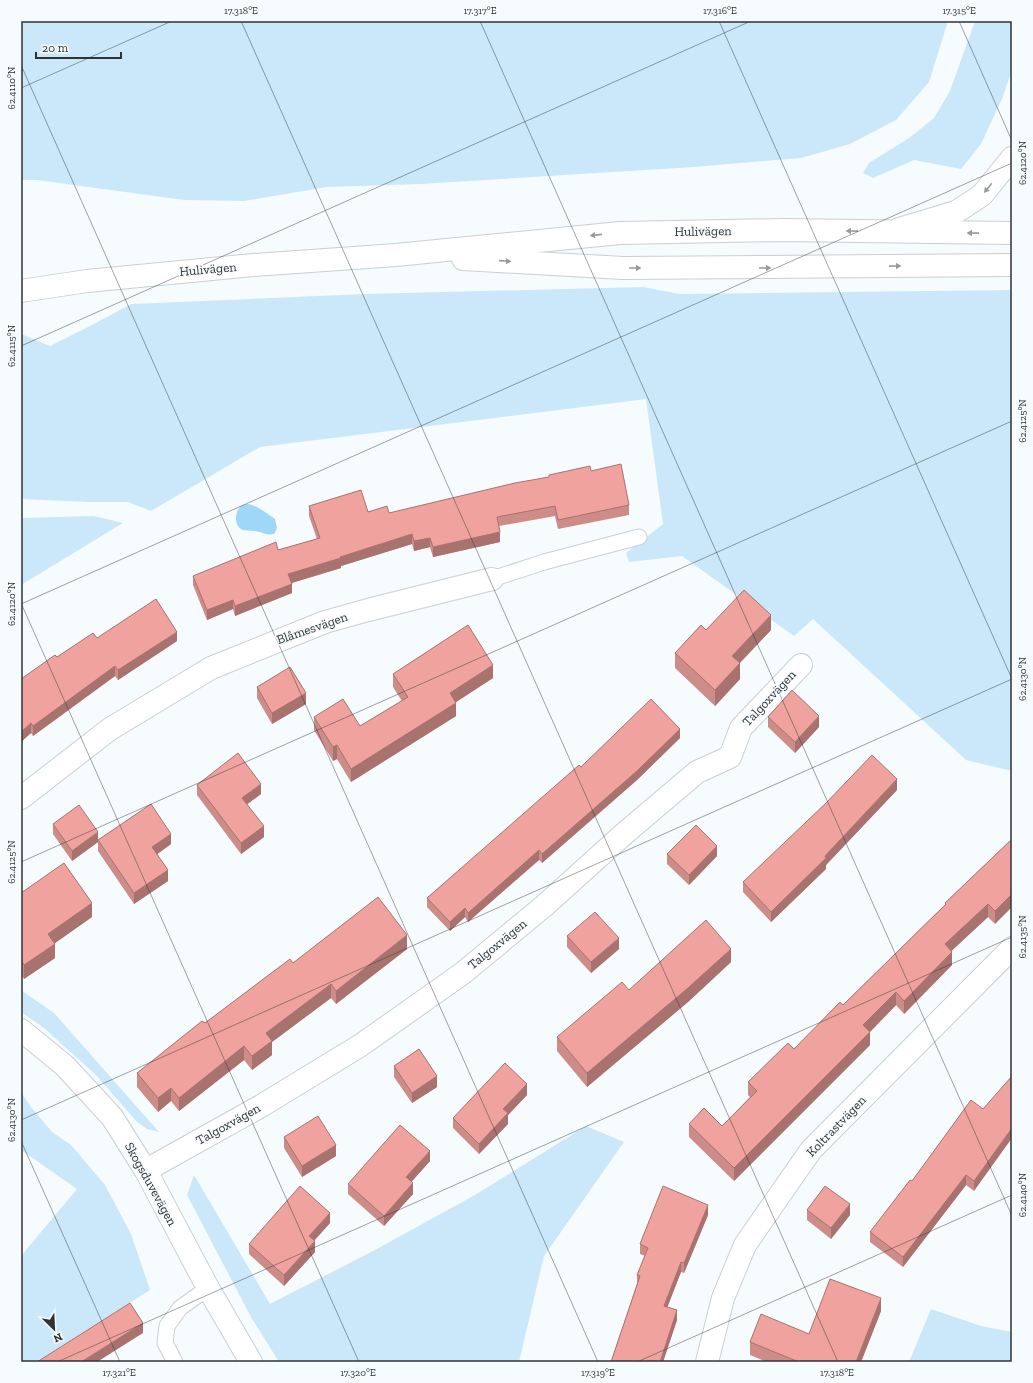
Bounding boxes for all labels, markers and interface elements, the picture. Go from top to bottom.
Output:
text: 17.318°E [224,5,258,17]
text: 17.317°E [463,5,497,17]
text: 17.316°E [703,5,737,17]
text: 17.315°E [942,5,976,17]
scale bar [36,34,121,60]
text: 20 m [42,41,69,55]
text: 62.4110°N [6,66,18,109]
text: 62.4120°N [1017,140,1029,185]
one-way arrow [983,183,992,194]
street label: Hulivägen [674,223,732,239]
one-way arrow [845,228,858,234]
one-way arrow [967,229,979,236]
one-way arrow [590,232,602,238]
one-way arrow [499,258,511,265]
street label: Hulivägen [179,259,238,279]
one-way arrow [889,263,902,269]
one-way arrow [629,265,642,271]
one-way arrow [759,265,772,271]
text: 62.4115°N [6,324,18,367]
text: 62.4125°N [1017,399,1029,443]
text: 62.4120°N [6,581,18,626]
street label: Blåmesvägen [275,609,350,647]
text: 62.4130°N [1017,656,1029,701]
street label: Talgoxvägen [739,666,799,729]
text: 62.4125°N [6,840,18,884]
street label: Talgoxvägen [465,915,530,972]
text: 62.4135°N [1017,915,1029,959]
street label: Koltrastvägen [803,1092,869,1160]
text: 62.4130°N [6,1097,18,1142]
street label: Talgoxvägen [193,1100,263,1148]
street label: Skogsduvevägen [122,1140,180,1229]
text: 62.4140°N [1017,1172,1029,1217]
north arrow [34,1309,74,1349]
text: N [51,1330,64,1346]
text: 17.321°E [102,1367,136,1379]
text: 17.320°E [340,1367,376,1379]
text: 17.319°E [581,1367,615,1379]
text: 17.318°E [820,1367,854,1379]

